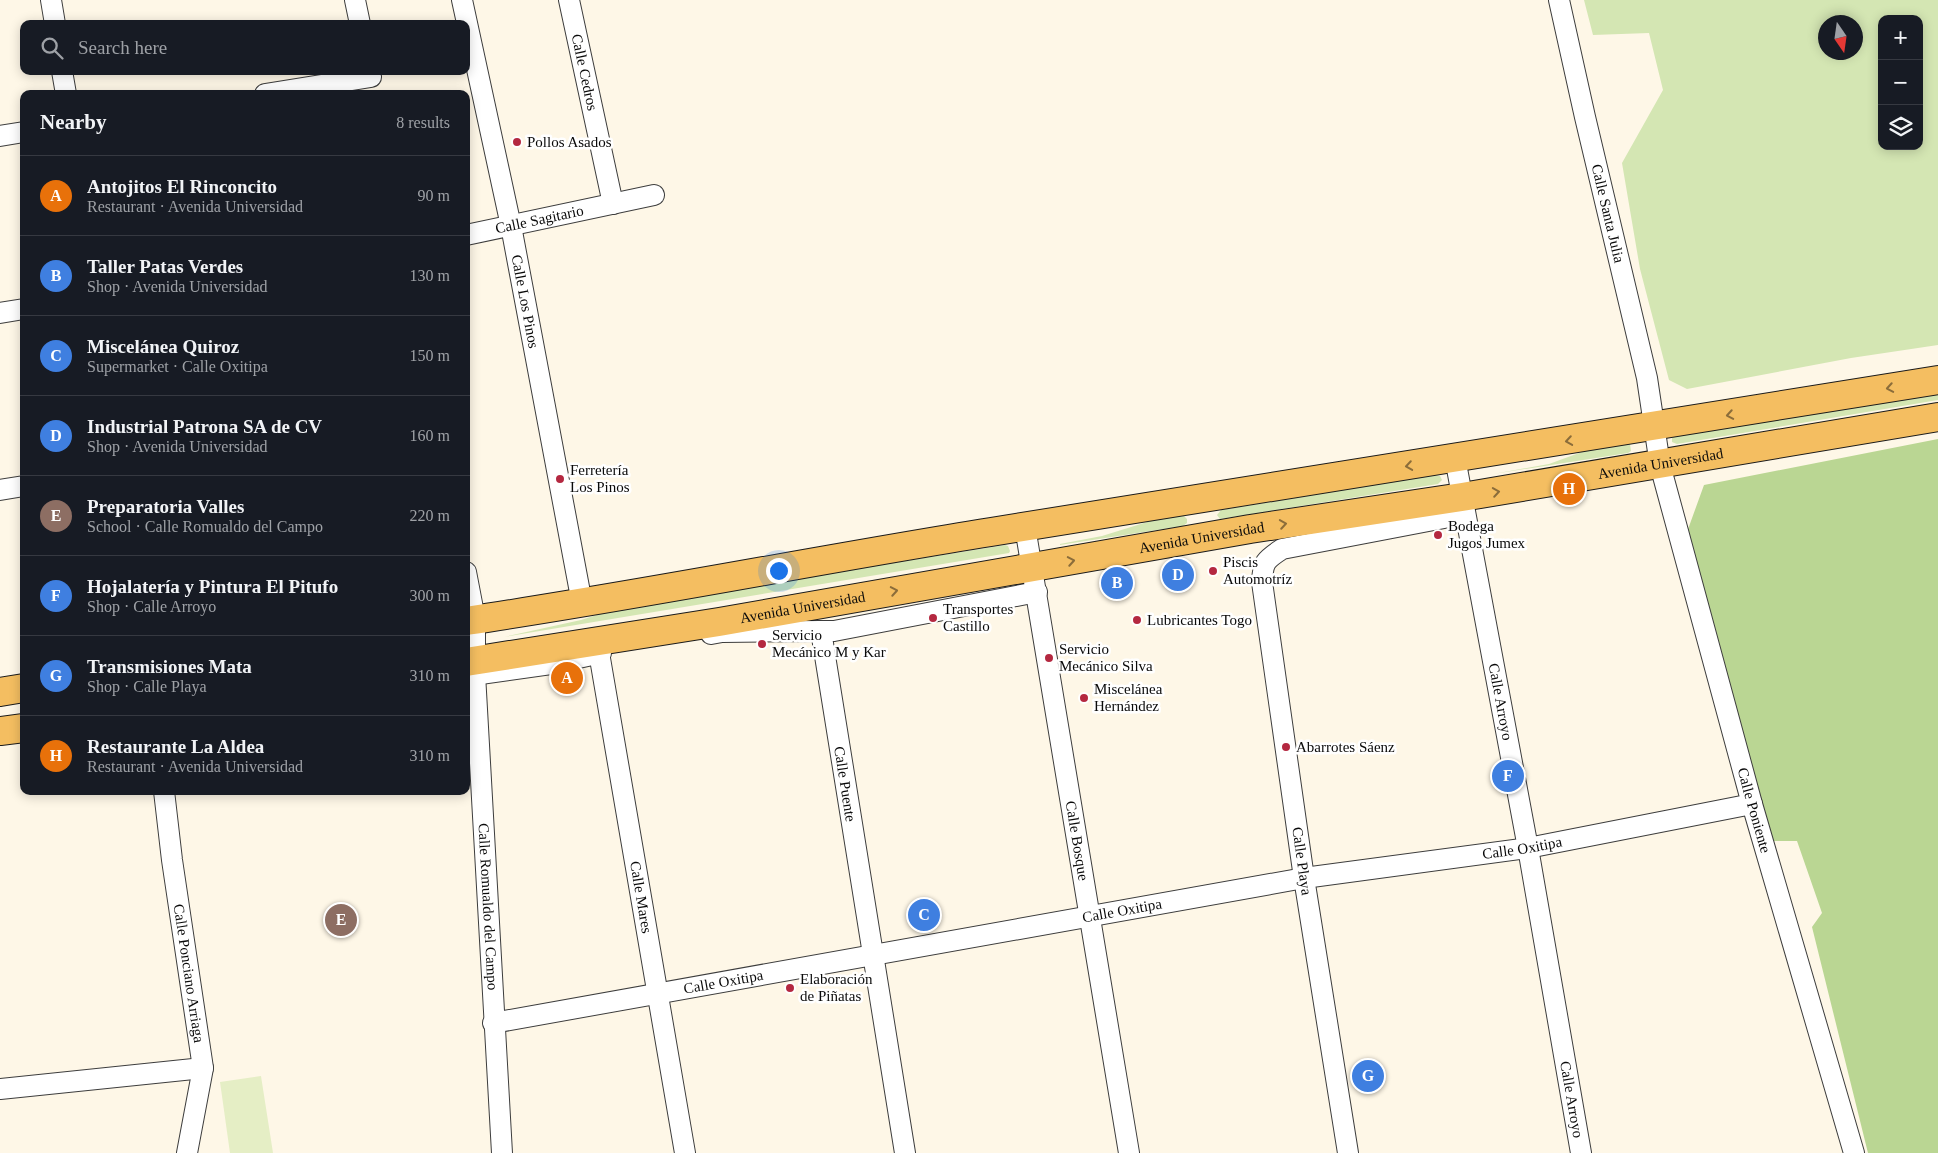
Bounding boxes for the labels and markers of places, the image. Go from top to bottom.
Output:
place label: Pollos Asados [527,134,612,150]
marker: Pollos Asados [511,136,523,148]
place label: Ferretería Los Pinos [570,462,630,495]
pin: H [1553,470,1585,508]
marker: Ferretería Los Pinos [554,473,566,485]
place label: Bodega Jugos Jumex [1448,518,1526,551]
marker: Bodega Jugos Jumex [1432,529,1444,541]
place label: Piscis Automotríz [1223,554,1292,587]
pin: D [1162,556,1194,594]
pin: B [1101,564,1133,602]
marker: Piscis Automotríz [1207,565,1219,577]
place label: Transportes Castillo [943,601,1013,634]
marker: Transportes Castillo [927,612,939,624]
place label: Lubricantes Togo [1147,612,1252,628]
marker: Lubricantes Togo [1131,614,1143,626]
place label: Servicio Mecánico M y Kar [772,627,886,660]
marker: Servicio Mecánico M y Kar [756,638,768,650]
place label: Servicio Mecánico Silva [1059,641,1153,674]
marker: Servicio Mecánico Silva [1043,652,1055,664]
pin: A [551,659,583,697]
place label: Miscelánea Hernández [1094,681,1163,714]
marker: Miscelánea Hernández [1078,692,1090,704]
place label: Abarrotes Sáenz [1296,739,1395,755]
marker: Abarrotes Sáenz [1280,741,1292,753]
pin: F [1492,757,1524,795]
pin: C [908,896,940,934]
pin: E [325,901,357,939]
place label: Elaboración de Piñatas [800,971,873,1004]
marker: Elaboración de Piñatas [784,982,796,994]
pin: G [1352,1057,1384,1095]

